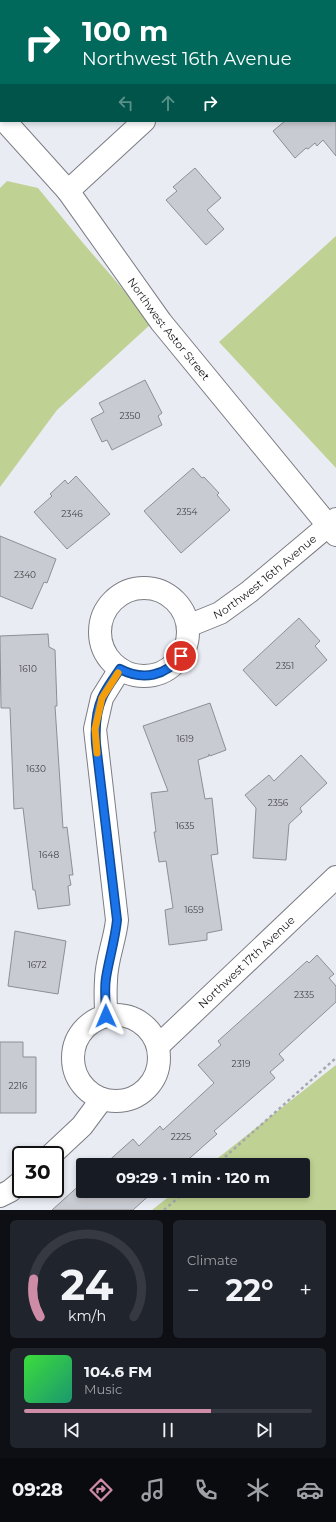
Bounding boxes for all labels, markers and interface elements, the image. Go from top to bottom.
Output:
text: 100 m [82,14,168,48]
icon: right [16,16,68,68]
text: Northwest 16th Avenue [82,48,292,70]
icon: left [115,92,137,114]
icon: ahead [157,92,179,114]
icon: right [199,92,221,114]
street label: Northwest Astor Street [125,275,213,383]
house number: 2350 [119,410,141,421]
house number: 2354 [176,506,198,517]
house number: 2346 [61,508,83,519]
street label: Northwest 16th Avenue [211,531,319,622]
house number: 2340 [14,569,36,580]
pin [164,639,198,673]
icon: arrive [170,645,192,667]
house number: 2351 [276,660,294,671]
house number: 1610 [19,663,37,674]
house number: 1619 [176,733,194,744]
house number: 1630 [26,763,46,774]
house number: 2356 [268,797,289,808]
house number: 1635 [176,820,194,831]
house number: 1648 [39,849,60,860]
house number: 1659 [184,904,204,915]
street label: Northwest 17th Avenue [195,913,298,1011]
house number: 1672 [27,959,47,970]
house number: 2335 [294,989,314,1000]
position arrow [85,995,127,1037]
house number: 2319 [232,1058,251,1069]
house number: 2216 [9,1080,28,1091]
house number: 2225 [171,1131,191,1142]
speed limit sign: 30 [12,1146,64,1198]
text: 09:29 · 1 min · 120 m [116,1168,270,1187]
text: Climate [187,1252,238,1268]
text: 24 [60,1260,113,1310]
text: 22° [226,1272,273,1309]
text: − [187,1277,200,1304]
text: + [299,1277,312,1304]
text: km/h [67,1307,106,1325]
text: 104.6 FM [84,1362,152,1381]
text: Music [84,1381,122,1397]
icon: previous [61,1419,83,1441]
icon: pause [157,1419,179,1441]
icon: next [253,1419,275,1441]
icon: directions [87,1476,115,1504]
icon: music [139,1476,167,1504]
icon: phone [192,1476,220,1504]
icon: climate [244,1476,272,1504]
icon: car [296,1476,324,1504]
text: 09:28 [12,1479,63,1501]

